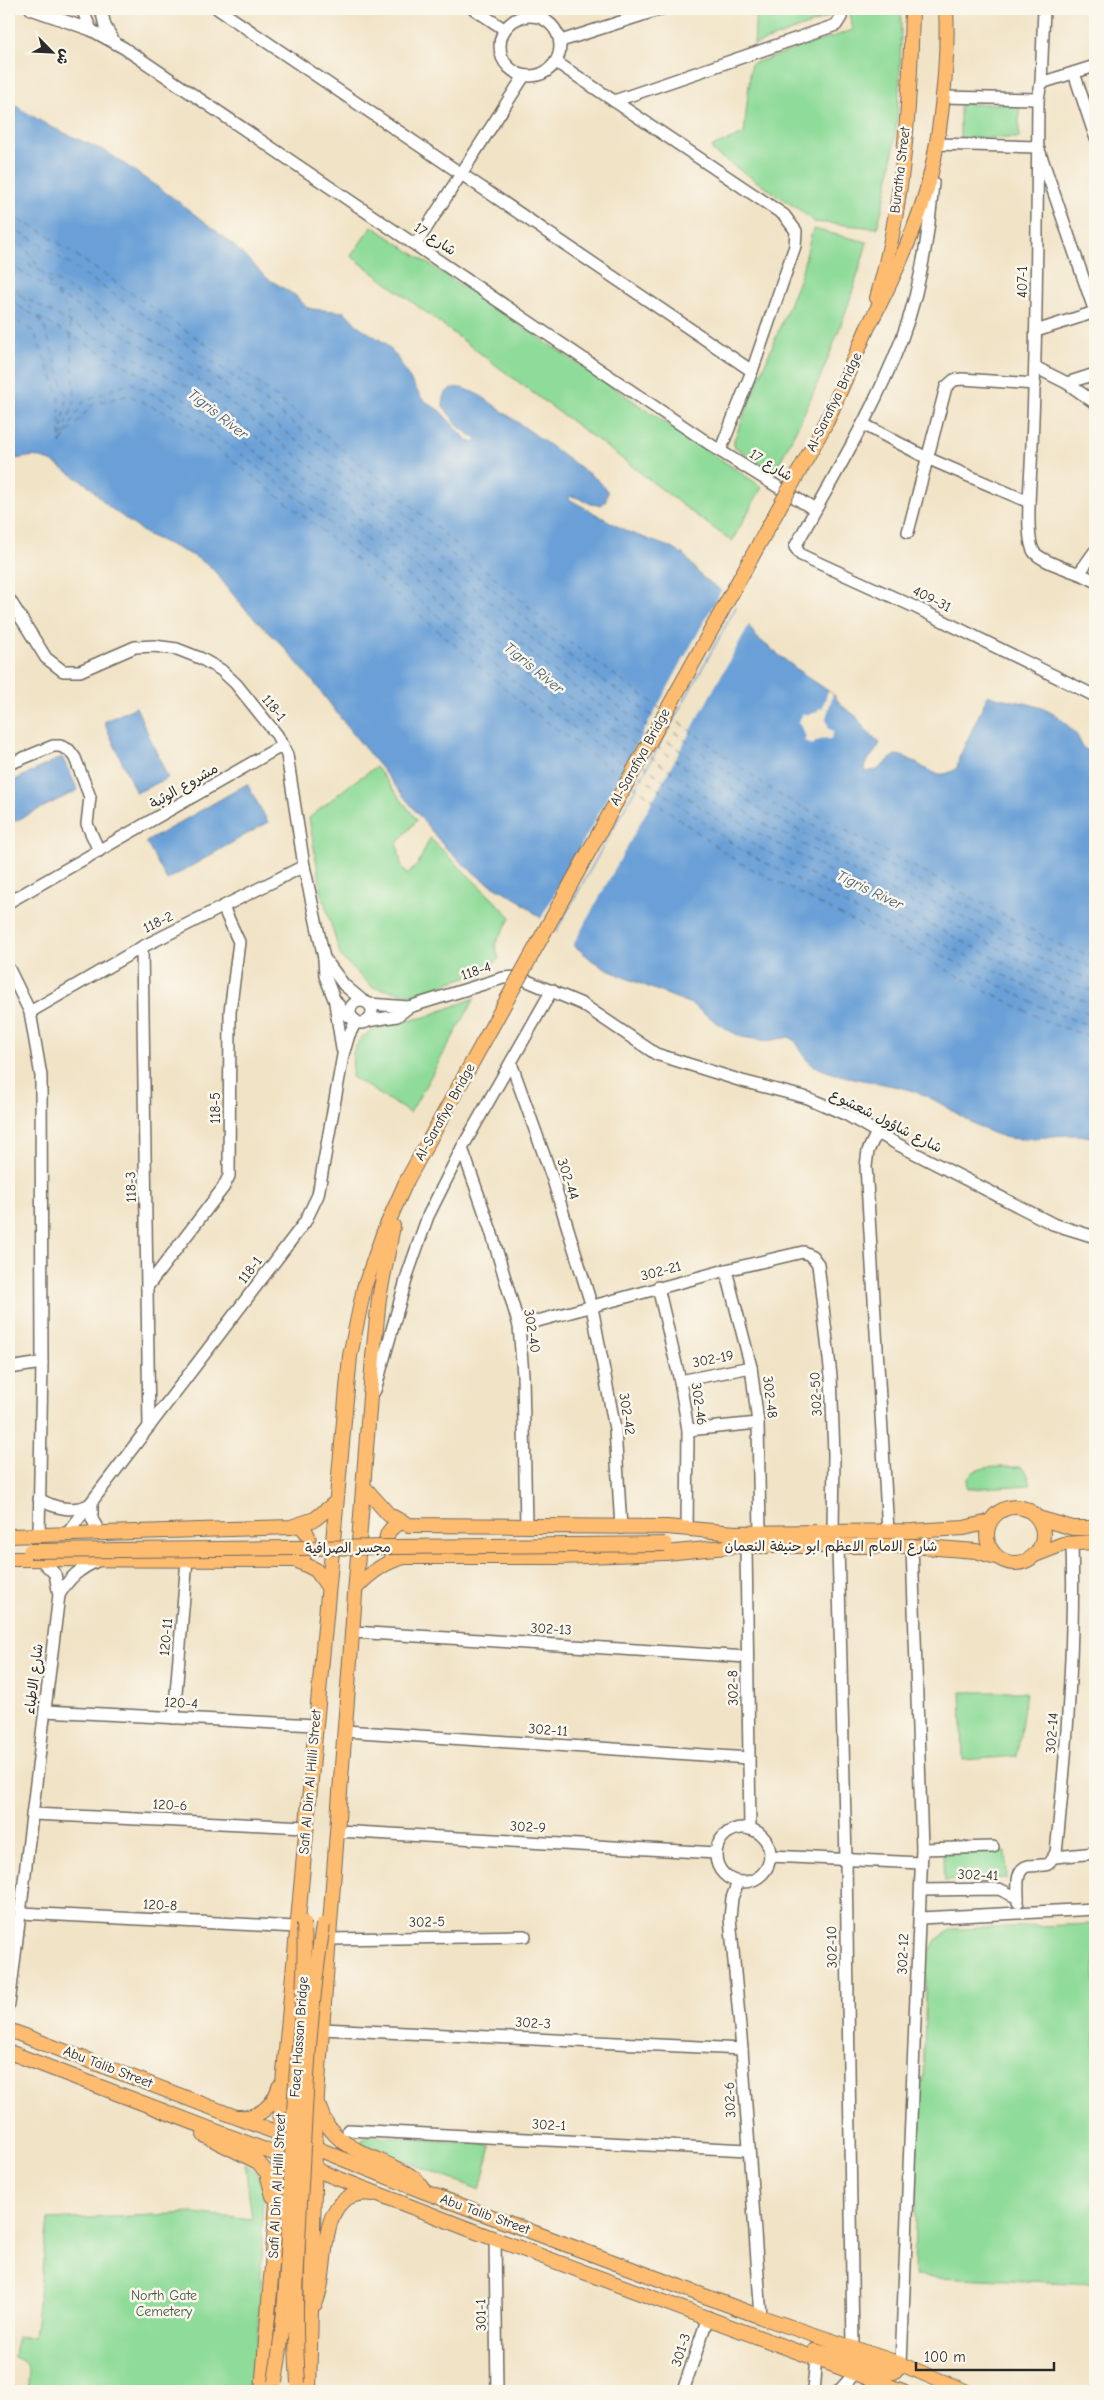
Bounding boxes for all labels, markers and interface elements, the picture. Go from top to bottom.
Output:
north arrow [28,28,78,78]
text: ش [53,47,74,68]
street label: Buratha Street [886,125,914,214]
street label: شارع 17 [410,219,459,260]
street label: 407-1 [1014,266,1031,298]
street label: Al-Sarafiya Bridge [803,349,865,455]
water label: Tigris River [184,385,253,444]
street label: شارع 17 [746,445,795,486]
street label: 409-31 [910,582,954,616]
water label: Tigris River [500,638,568,698]
street label: 118-1 [258,691,290,725]
street label: Al-Sarafiya Bridge [606,705,674,809]
street label: مشروع الوثبة [147,760,222,814]
water label: Tigris River [834,866,907,914]
street label: 118-2 [140,908,176,936]
street label: 118-4 [459,958,493,984]
street label: Al-Sarafiya Bridge [411,1060,479,1164]
street label: شارع شاؤول شعشوع [826,1085,945,1158]
street label: 118-5 [207,1092,224,1124]
street label: 302-44 [553,1156,583,1202]
street label: 118-3 [122,1171,140,1203]
street label: 118-1 [234,1253,266,1287]
street label: 302-21 [639,1257,683,1285]
street label: 302-40 [520,1308,544,1354]
street label: 302-19 [691,1347,735,1371]
street label: 302-50 [806,1371,826,1417]
street label: 302-48 [759,1375,781,1419]
street label: 302-46 [688,1382,710,1426]
street label: 302-42 [615,1392,639,1436]
street label: شارع الامام الاعظم ابو حنيفة النعمان [725,1538,937,1557]
street label: مجسر الصرافية [305,1539,391,1557]
street label: 120-11 [156,1617,176,1657]
street label: 302-13 [530,1619,572,1639]
street label: شارع الاطباء [21,1643,48,1716]
street label: 302-8 [724,1670,742,1706]
street label: 120-4 [164,1694,199,1712]
street label: Safi Al Din Al Hilli Street [295,1708,325,1855]
street label: 302-14 [1042,1712,1062,1754]
street label: 302-11 [528,1720,568,1740]
street label: 120-6 [152,1796,188,1814]
street label: 302-9 [510,1818,546,1836]
street label: 302-41 [957,1866,999,1884]
street label: 120-8 [142,1896,178,1914]
street label: 302-5 [409,1913,445,1931]
street label: 302-10 [823,1926,841,1968]
street label: 302-12 [894,1933,912,1975]
street label: Faeq Hassan Bridge [286,1976,312,2098]
street label: 302-3 [515,2014,551,2032]
street label: Abu Talib Street [61,2042,156,2092]
street label: 302-6 [721,2082,739,2118]
street label: Safi Al Din Al Hilli Street [265,2112,289,2259]
street label: 302-1 [532,2116,566,2134]
street label: Abu Talib Street [438,2190,533,2238]
park label: North Gate Cemetery [131,2287,197,2320]
street label: 301-1 [472,2299,490,2331]
street label: 301-3 [668,2331,694,2369]
scale bar [916,2340,1054,2372]
text: 100 m [924,2348,966,2366]

